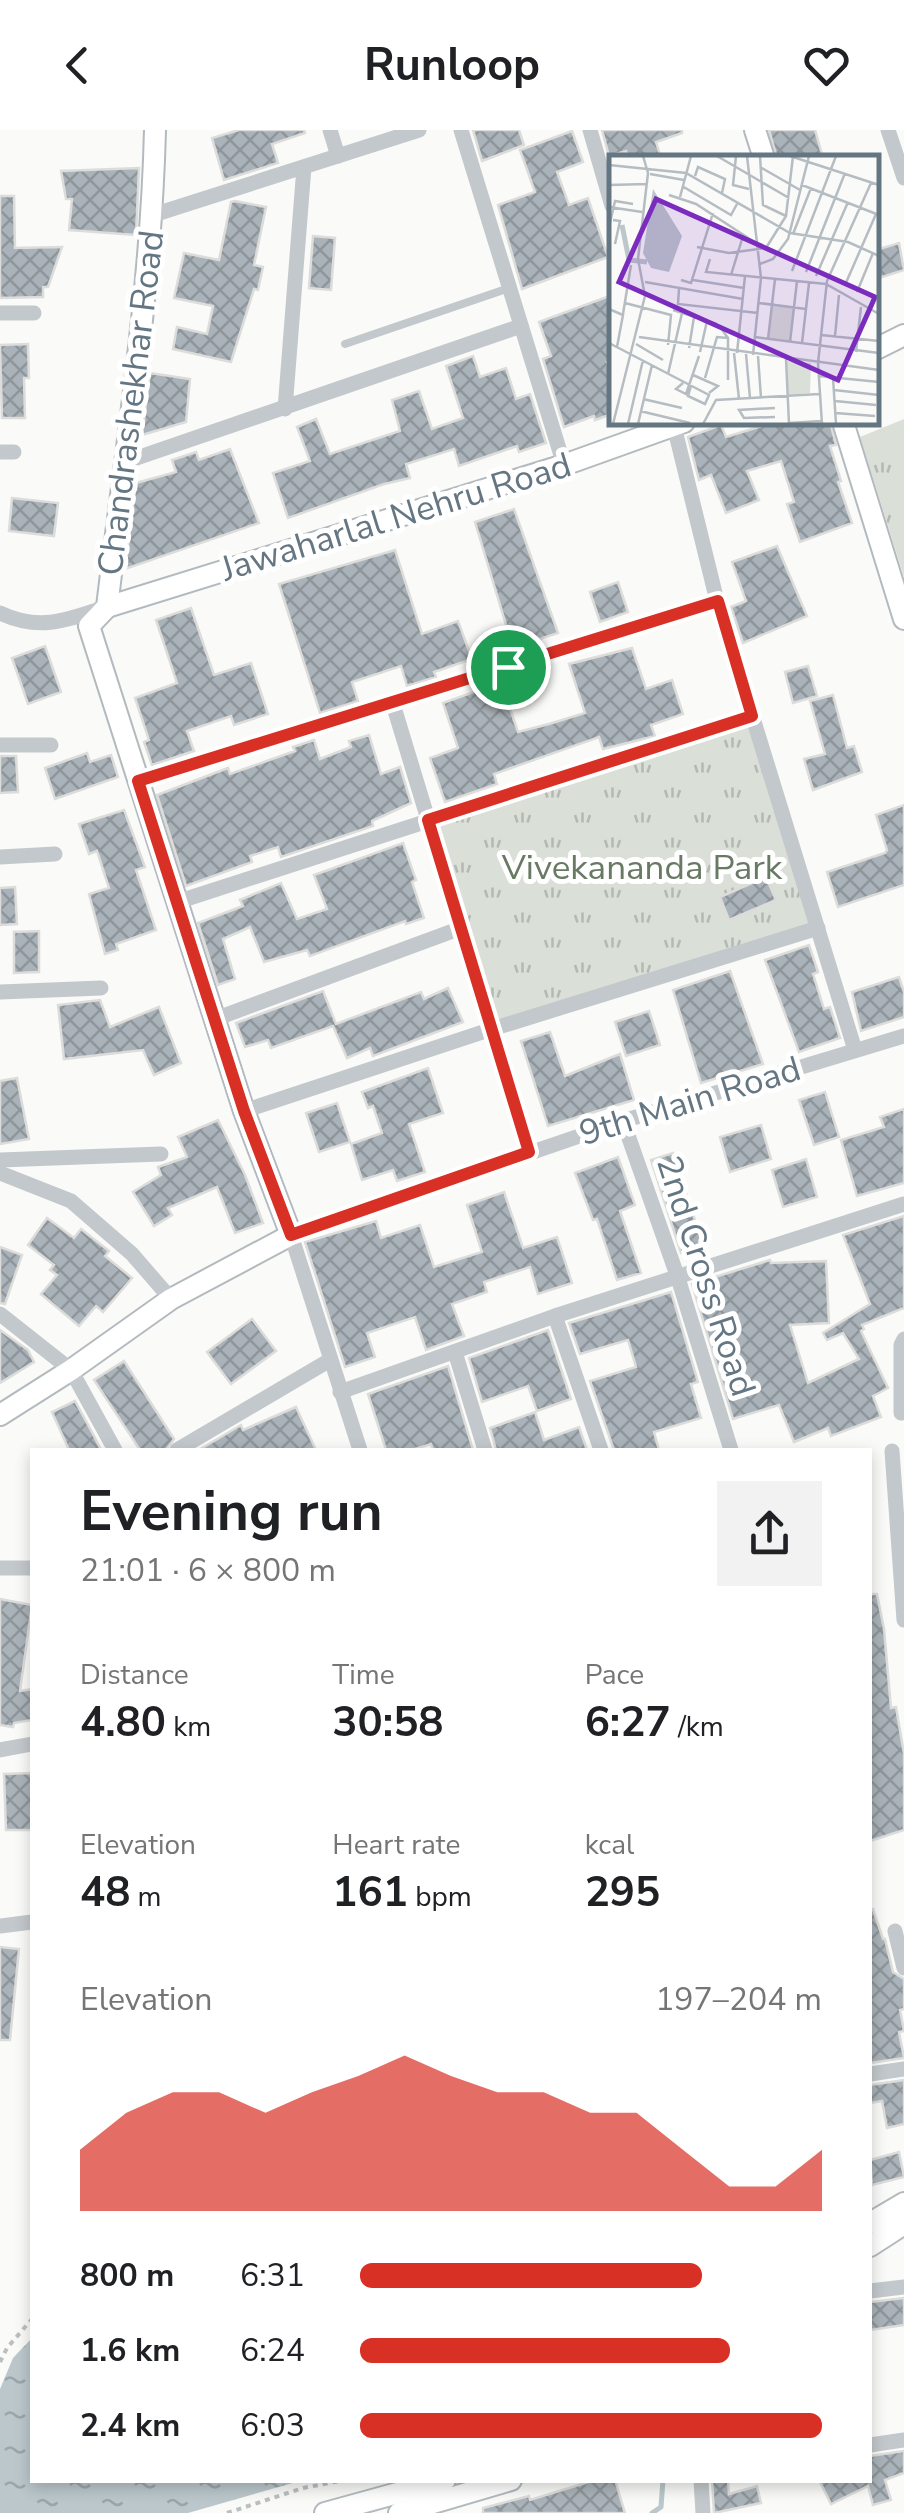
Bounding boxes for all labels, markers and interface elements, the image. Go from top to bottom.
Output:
text: Runloop [364,35,540,96]
icon: back [50,38,105,93]
icon: heart [799,38,854,93]
inset map [609,155,879,425]
street label: Chandrashekhar Road [87,228,175,578]
street label: Jawaharlal Nehru Road [214,441,577,593]
pin [466,625,551,710]
icon: arrive [481,640,536,695]
park label: Vivekananda Park [501,844,783,891]
street label: 9th Main Road [574,1045,806,1157]
street label: 2nd Cross Road [645,1150,767,1402]
text: Evening run [80,1474,383,1549]
button: share [717,1481,822,1586]
text: 21:01 · 6 × 800 m [80,1549,336,1592]
text: Distance [80,1656,189,1694]
text: Time [332,1656,395,1694]
text: Pace [585,1656,644,1694]
text: 4.80 [80,1694,166,1751]
text: 30:58 [332,1694,444,1751]
text: 6:27 [585,1694,671,1751]
text: km [166,1708,211,1746]
text: /km [671,1708,724,1746]
text: Elevation [80,1826,196,1864]
text: Heart rate [332,1826,460,1864]
text: kcal [585,1826,634,1864]
text: 48 [80,1864,130,1921]
text: 161 [332,1864,408,1921]
text: 295 [585,1864,660,1921]
text: m [130,1878,162,1916]
text: bpm [408,1878,472,1916]
text: Elevation [80,1978,213,2021]
text: 197–204 m [655,1978,822,2021]
text: 800 m [80,2254,174,2297]
text: 6:31 [240,2254,305,2297]
text: 1.6 km [80,2329,180,2372]
text: 6:24 [240,2329,305,2372]
text: 2.4 km [80,2404,180,2447]
text: 6:03 [240,2404,305,2447]

